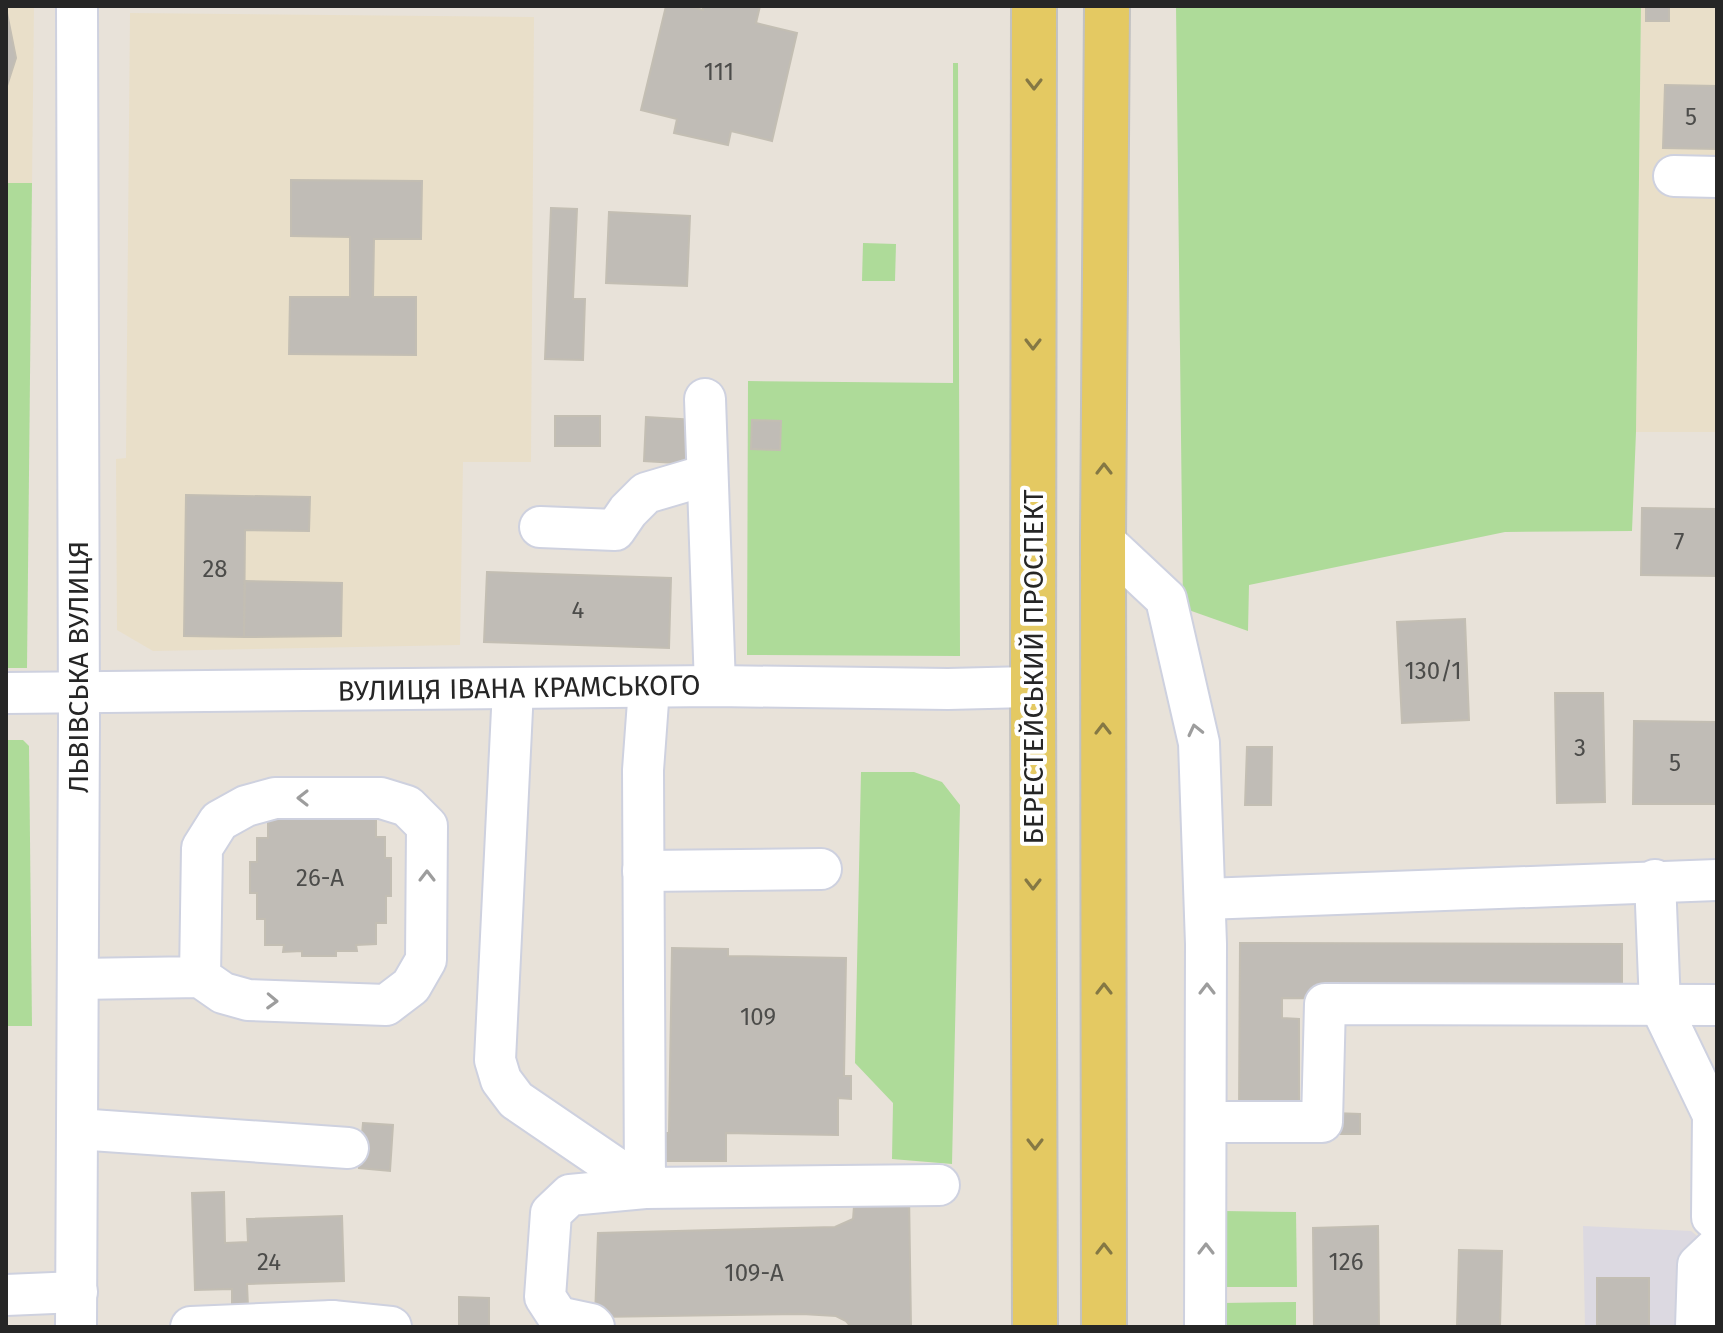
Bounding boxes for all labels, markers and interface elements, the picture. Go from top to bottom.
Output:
house number: 111 [704,58,734,86]
one-way arrow [1025,78,1043,91]
house number: 5 [1685,103,1697,131]
one-way arrow [1024,338,1042,351]
one-way arrow [1095,462,1113,475]
street label: БЕРЕСТЕЙСЬКИЙ ПРОСПЕКТ [1017,489,1050,845]
house number: 7 [1674,528,1684,556]
street label: ЛЬВІВСЬКА ВУЛИЦЯ [62,541,95,793]
house number: 28 [202,555,228,583]
house number: 4 [572,596,585,624]
house number: 130/1 [1404,657,1462,685]
street label: ВУЛИЦЯ ІВАНА КРАМСЬКОГО [337,668,701,708]
one-way arrow [1094,722,1112,735]
one-way arrow [1188,723,1205,737]
house number: 3 [1574,734,1586,762]
house number: 5 [1669,749,1681,777]
one-way arrow [296,789,309,807]
house number: 26-А [296,864,344,892]
one-way arrow [418,869,436,882]
one-way arrow [1024,878,1042,891]
one-way arrow [1095,982,1113,995]
one-way arrow [1198,982,1216,995]
one-way arrow [266,993,278,1010]
house number: 109 [740,1003,776,1031]
one-way arrow [1026,1138,1043,1151]
one-way arrow [1095,1242,1113,1255]
one-way arrow [1197,1242,1215,1255]
house number: 24 [257,1248,281,1276]
house number: 126 [1328,1248,1364,1276]
house number: 109-А [724,1259,784,1287]

